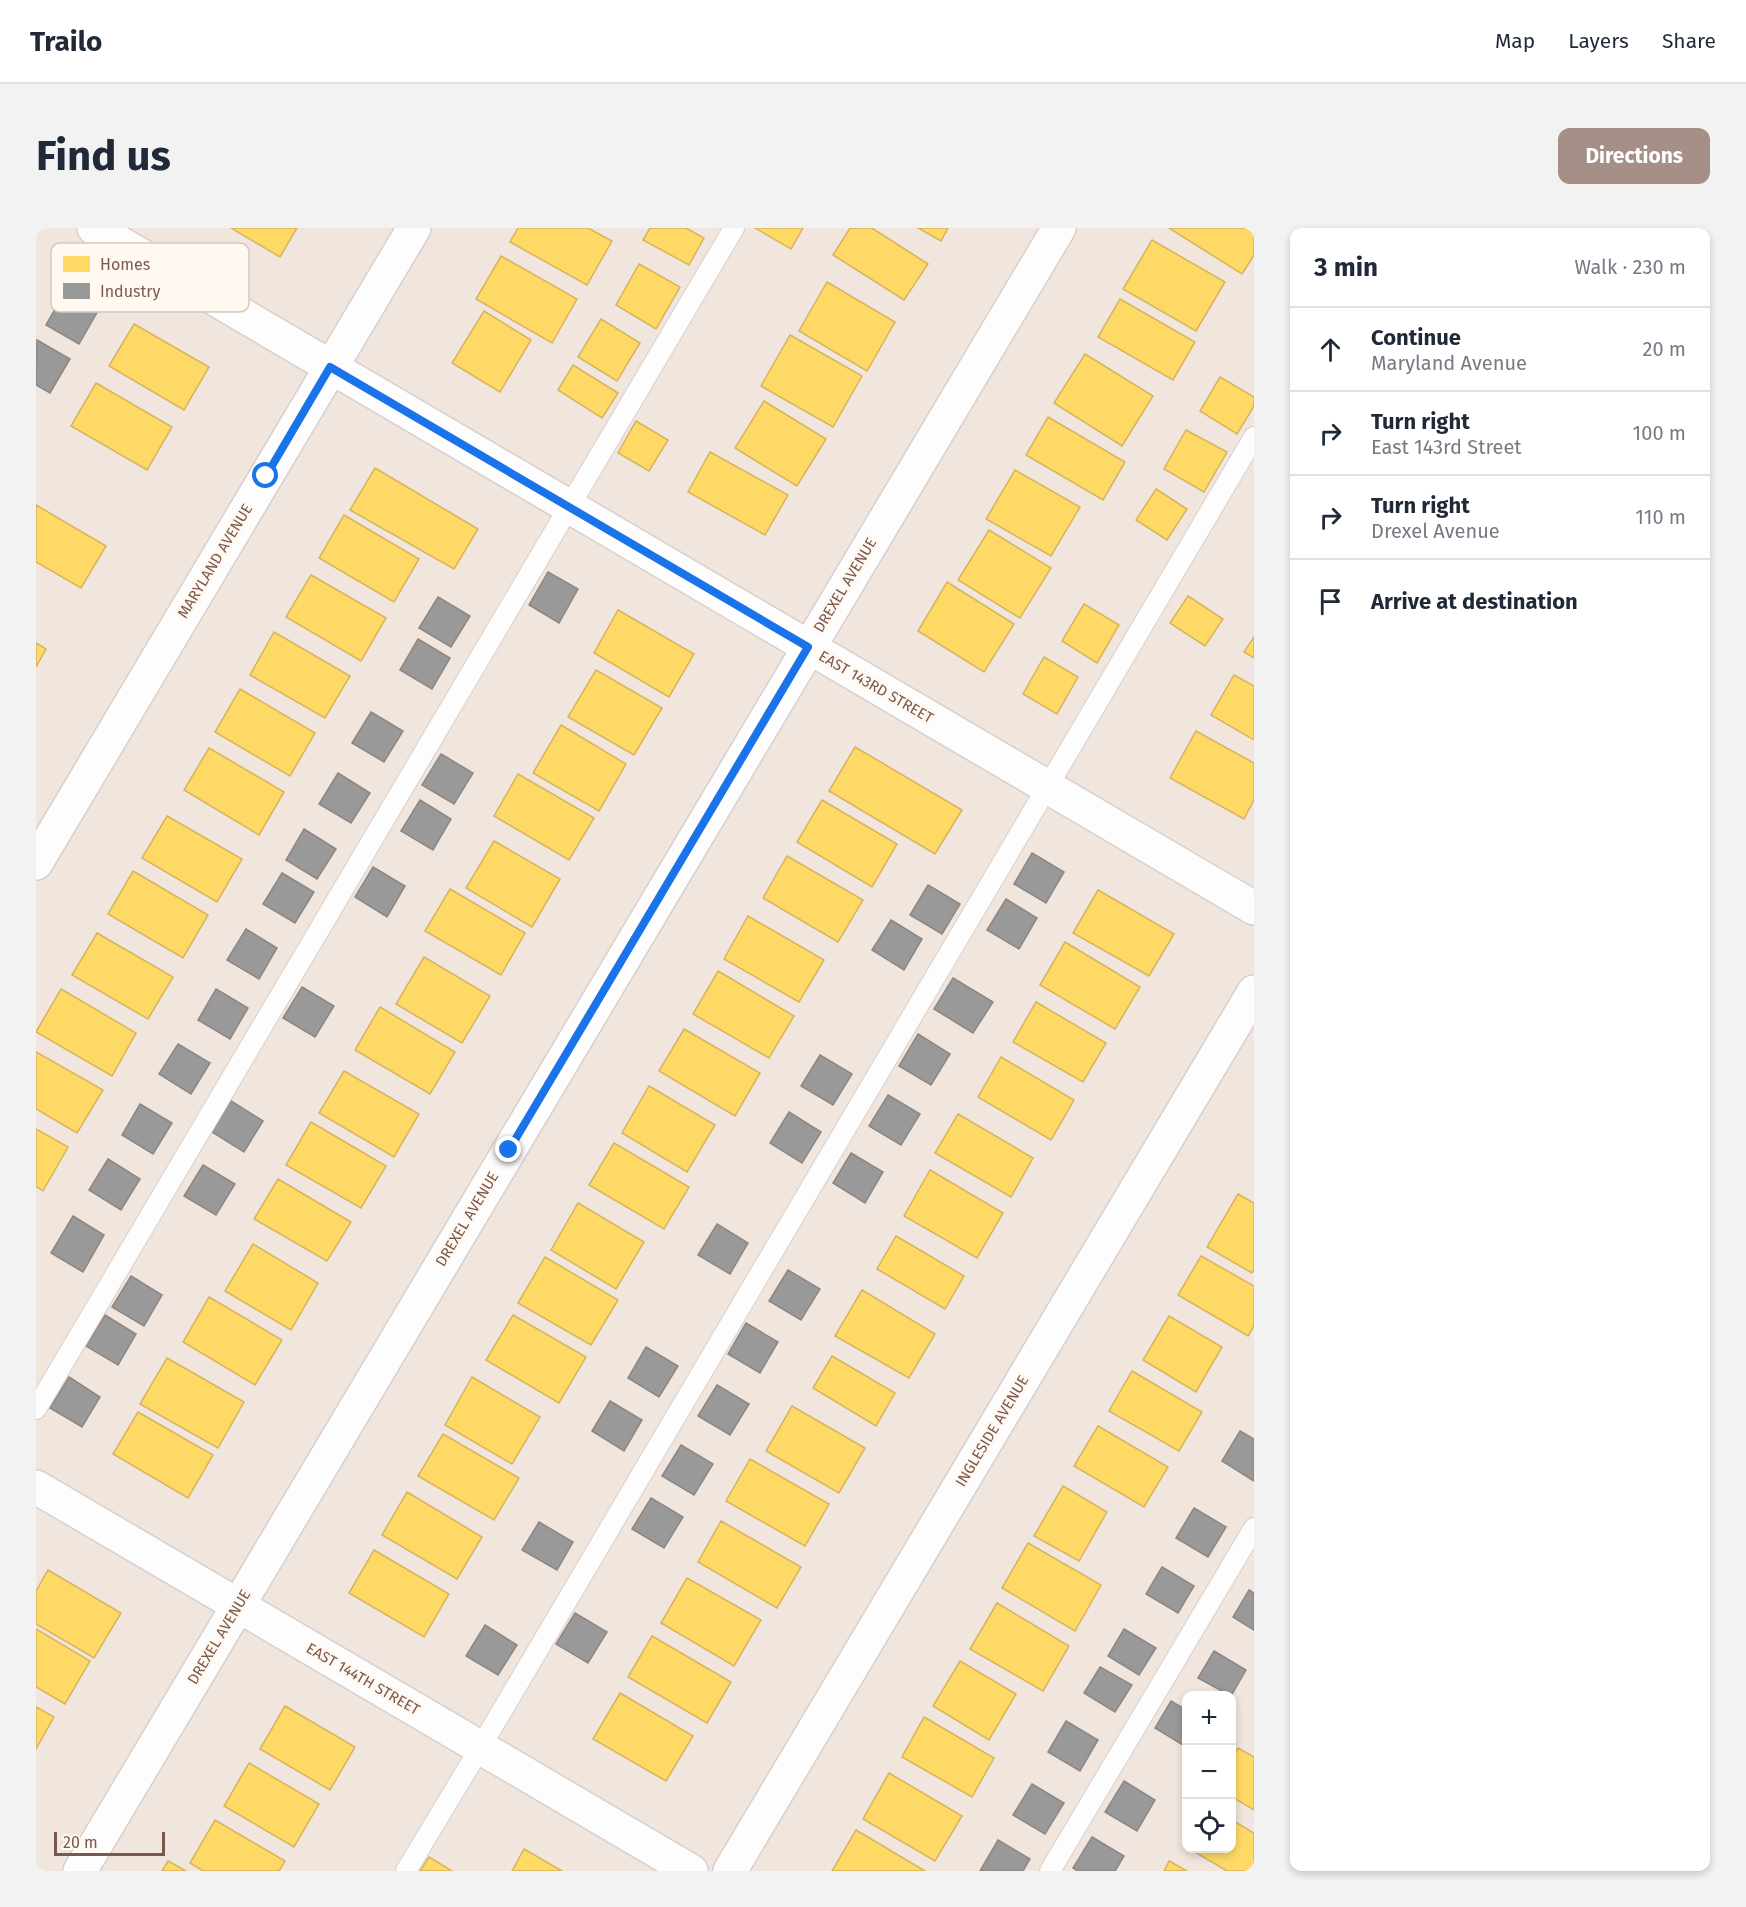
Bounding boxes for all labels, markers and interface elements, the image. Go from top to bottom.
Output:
text: Trailo [30,25,102,58]
text: Map [1495,28,1535,54]
text: Layers [1568,28,1629,54]
text: Share [1662,28,1716,54]
button: Directions [1558,128,1710,184]
text: Find us [36,131,171,181]
legend [51,243,249,312]
text: 3 min [1314,252,1378,283]
text: Homes [100,255,150,274]
text: Walk · 230 m [1575,255,1686,279]
text: Industry [100,282,160,301]
text: Continue [1371,324,1461,351]
icon: ahead [1314,333,1347,366]
text: 20 m [1643,337,1686,361]
text: Maryland Avenue [1371,351,1527,375]
text: Turn right [1371,408,1470,435]
icon: right [1314,417,1347,450]
text: 100 m [1633,421,1686,445]
text: East 143rd Street [1371,435,1522,459]
route start [252,462,278,488]
text: Turn right [1371,492,1470,519]
street label: MARYLAND AVENUE [174,501,256,621]
icon: right [1314,501,1347,534]
text: 110 m [1635,505,1686,529]
text: Drexel Avenue [1371,519,1500,543]
street label: DREXEL AVENUE [810,534,880,636]
icon: arrive [1314,585,1347,618]
text: Arrive at destination [1371,588,1578,615]
street label: EAST 143RD STREET [816,647,937,727]
route end [495,1136,521,1162]
street label: DREXEL AVENUE [432,1168,502,1270]
street label: INGLESIDE AVENUE [952,1372,1032,1490]
street label: DREXEL AVENUE [184,1586,254,1688]
street label: EAST 144TH STREET [303,1639,423,1719]
map controls [1182,1691,1236,1853]
button: + [1182,1691,1236,1745]
button: − [1182,1745,1236,1799]
button: locate [1182,1799,1236,1853]
scale bar [54,1829,165,1856]
text: 20 m [63,1833,98,1852]

